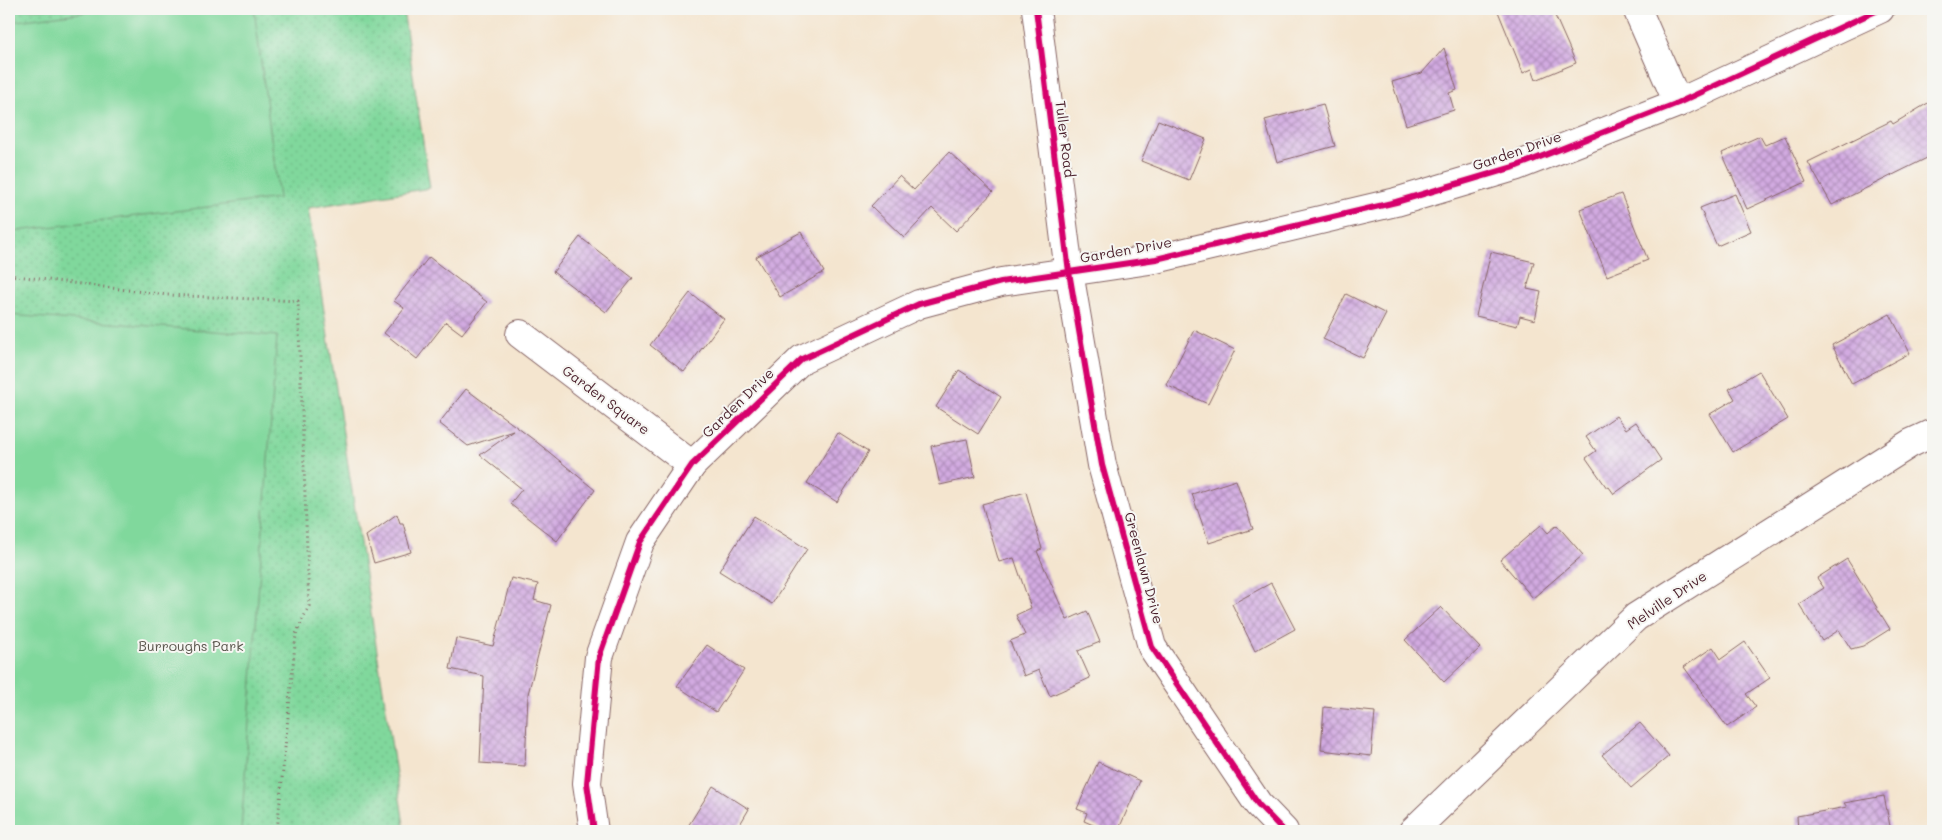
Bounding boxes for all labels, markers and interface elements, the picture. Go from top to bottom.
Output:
street label: Tuller Road [1051,99,1080,179]
street label: Garden Drive [1470,126,1564,175]
street label: Garden Drive [1079,232,1173,267]
street label: Garden Square [559,360,654,439]
street label: Garden Drive [698,364,778,442]
street label: Greenlawn Drive [1120,510,1169,626]
street label: Melville Drive [1623,566,1710,633]
park label: Burroughs Park [138,636,244,655]

